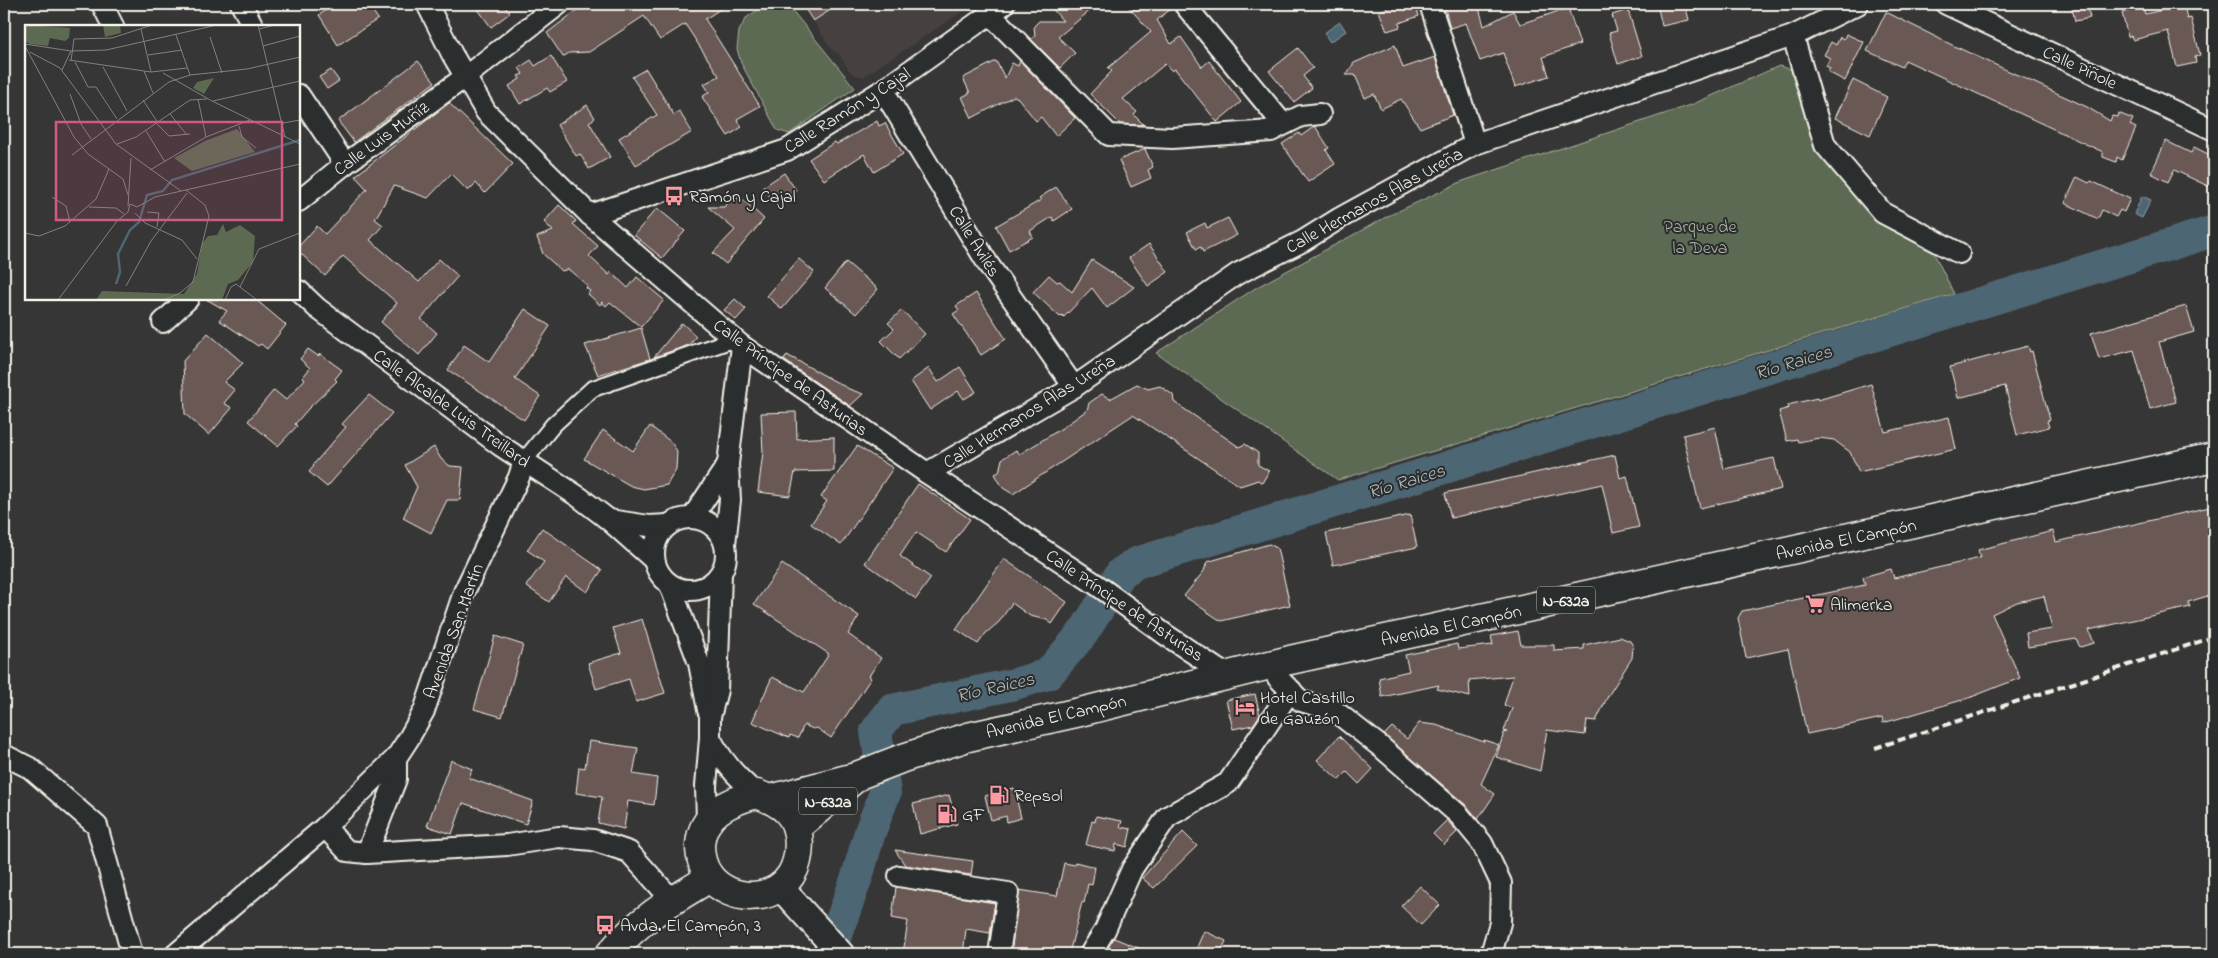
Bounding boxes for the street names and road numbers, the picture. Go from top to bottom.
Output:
street label: Calle Piñole [2038,40,2122,98]
street label: Calle Ramón y Cajal [780,62,916,161]
street label: Calle Luis Muñíz [329,96,436,183]
street label: Calle Hermanos Alas Ureña [1282,142,1468,261]
street label: Calle Avilés [941,201,1005,283]
street label: Calle Príncipe de Asturias [707,314,873,444]
street label: Calle Alcalde Luis Treillard [367,344,535,475]
street label: Calle Hermanos Alas Ureña [939,349,1121,476]
street label: Avenida El Campón [1774,513,1919,569]
street label: Calle Príncipe de Asturias [1040,544,1208,669]
street label: Avenida San Martín [418,560,491,703]
road number: N-632a [1537,586,1595,614]
street label: Avenida El Campón [1379,599,1524,655]
street label: Avenida El Campón [984,689,1129,747]
road number: N-632a [799,788,857,814]

